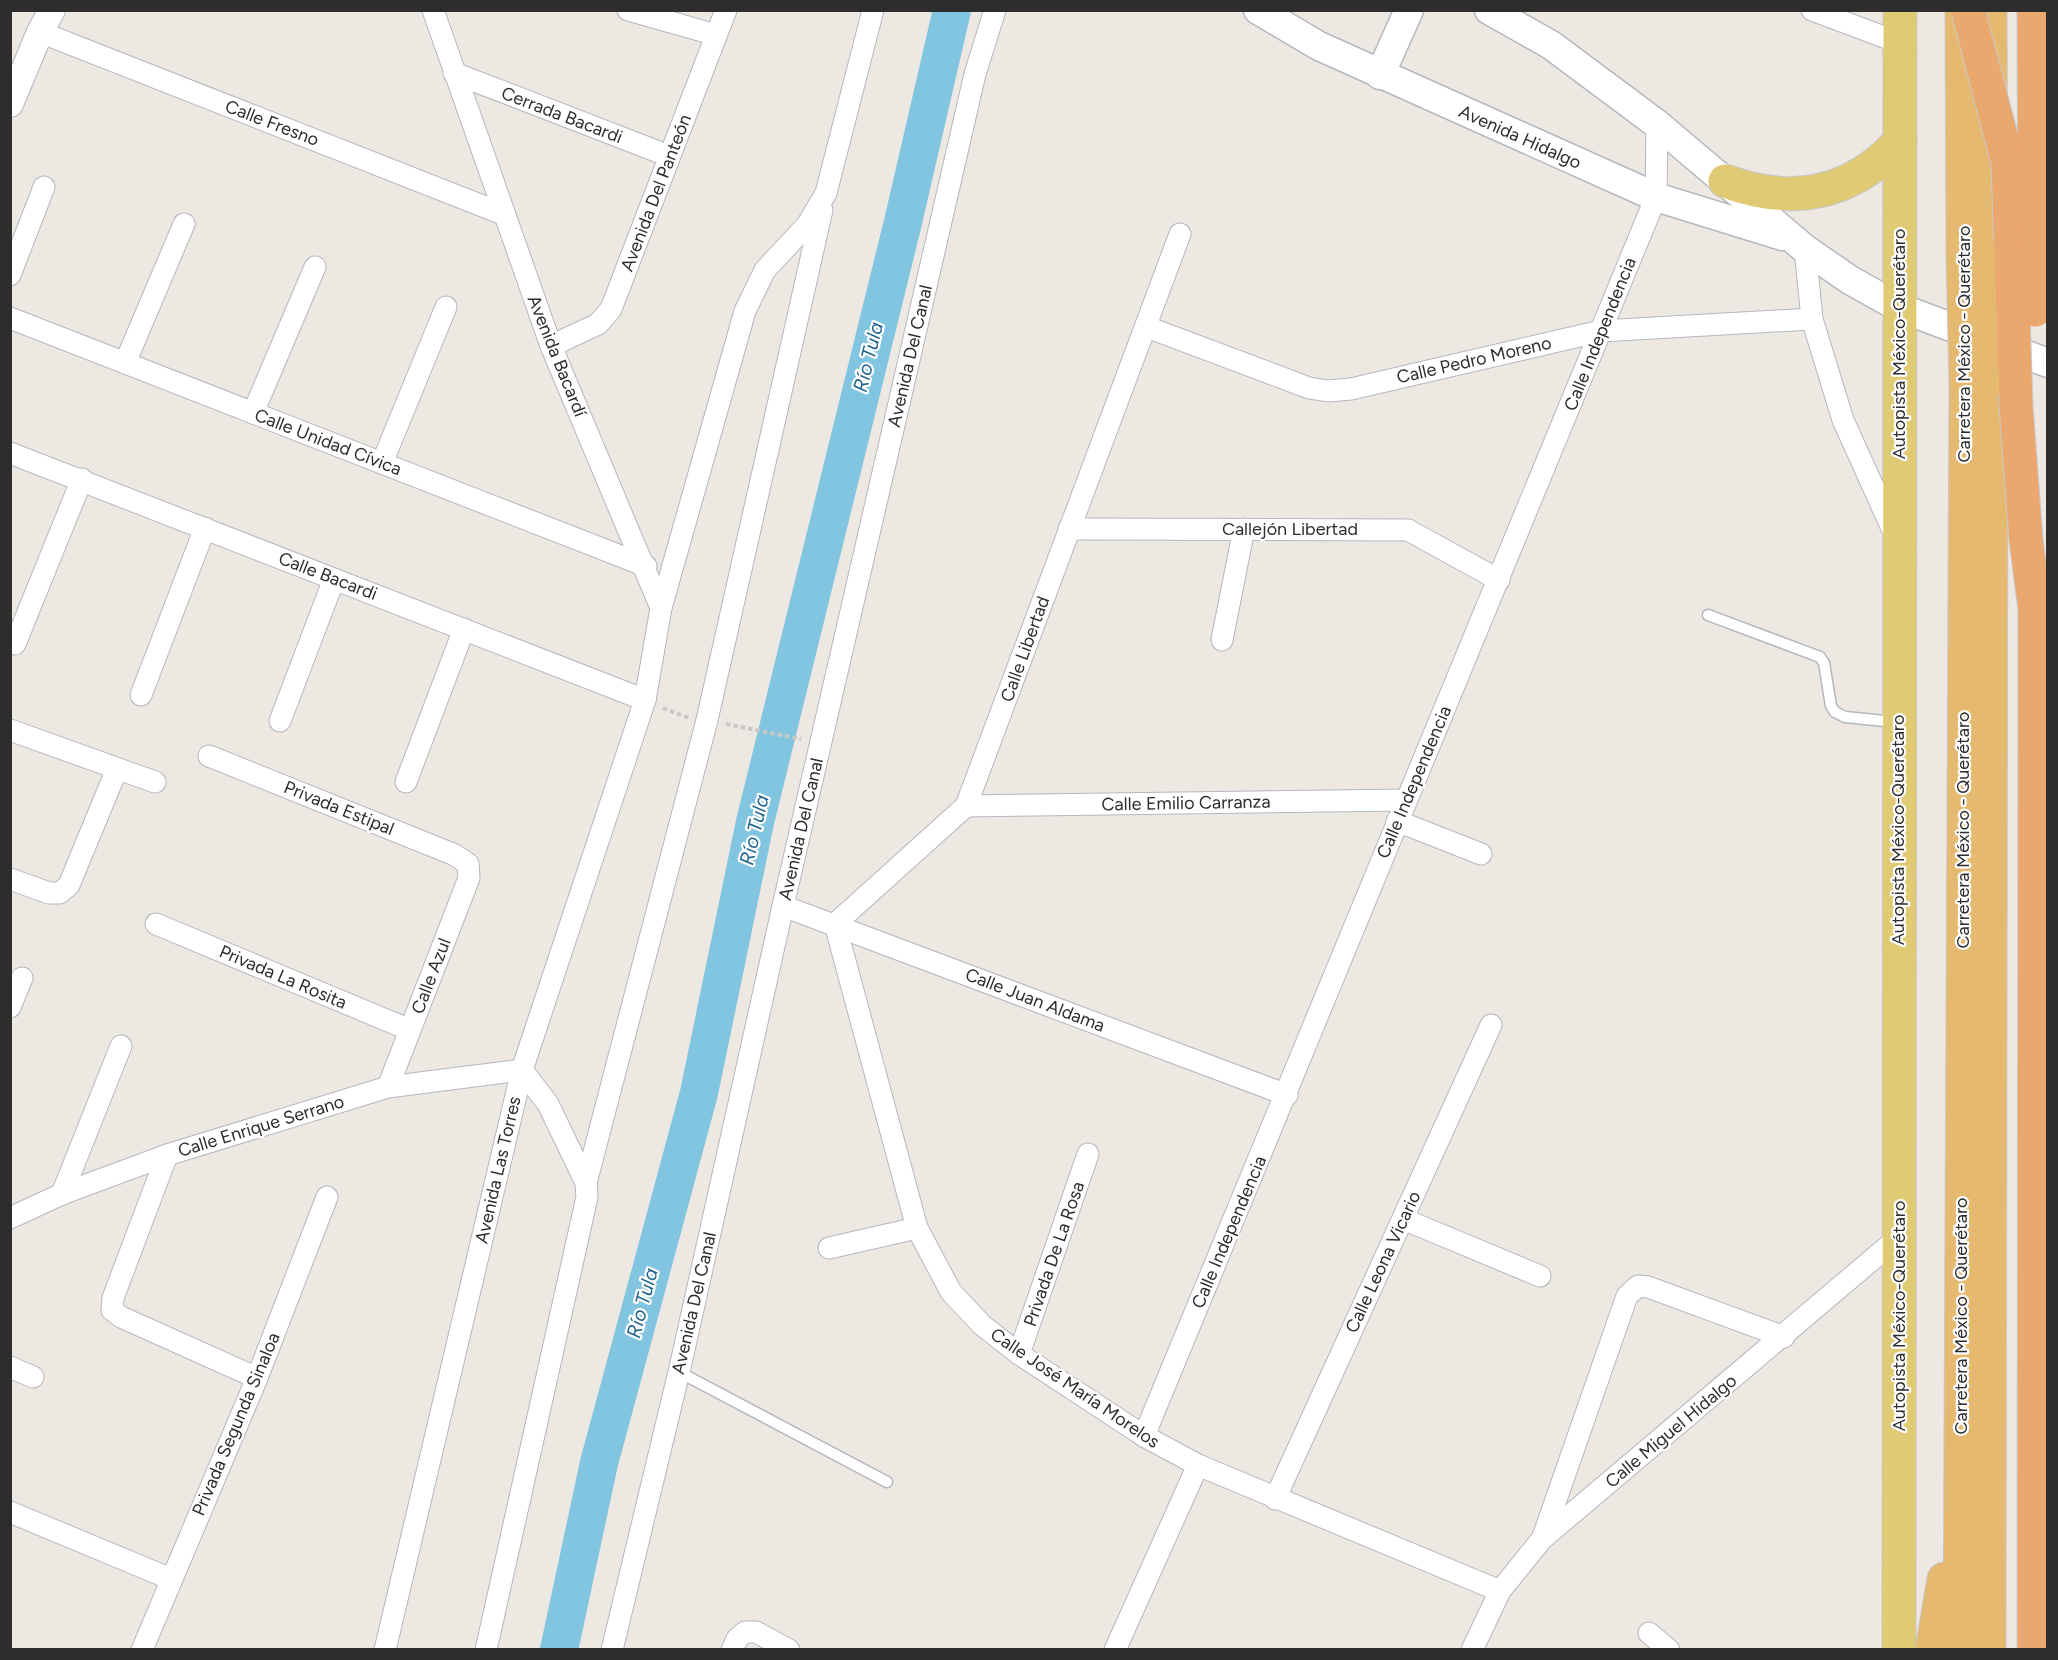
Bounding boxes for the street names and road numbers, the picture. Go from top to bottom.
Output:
street label: Cerrada Bacardi [498,82,626,148]
street label: Calle Fresno [222,95,322,151]
street label: Avenida Hidalgo [1455,100,1585,174]
street label: Avenida Del Panteón [616,111,696,275]
street label: Carretera México - Querétaro [1953,225,1975,463]
street label: Autopista México-Querétaro [1888,229,1910,459]
street label: Calle Independencia [1559,254,1641,414]
street label: Avenida Del Canal [883,283,937,429]
street label: Avenida Bacardí [523,292,592,421]
street label: Calle Pedro Moreno [1395,332,1553,388]
street label: Calle Unidad Cívica [251,404,405,480]
street label: Callejón Libertad [1222,518,1358,540]
street label: Calle Bacardi [275,547,381,605]
street label: Calle Libertad [996,593,1054,705]
street label: Calle Independencia [1372,702,1456,862]
street label: Carretera México - Querétaro [1952,711,1974,949]
street label: Autopista México-Querétaro [1887,715,1909,945]
street label: Avenida Del Canal [774,756,828,902]
street label: Privada Estipal [281,776,397,840]
street label: Calle Emilio Carranza [1101,791,1271,815]
street label: Calle Azul [407,935,455,1017]
street label: Privada La Rosita [216,940,350,1014]
street label: Calle Juan Aldama [962,963,1108,1037]
street label: Calle Enrique Serrano [175,1090,347,1162]
street label: Avenida Las Torres [470,1094,526,1246]
street label: Calle Independencia [1187,1152,1271,1312]
street label: Privada De La Rosa [1019,1179,1089,1329]
street label: Calle Leona Vicario [1341,1188,1425,1336]
street label: Carretera México - Querétaro [1950,1197,1972,1435]
street label: Autopista México-Querétaro [1888,1201,1910,1431]
street label: Avenida Del Canal [667,1230,721,1376]
street label: Calle José María Morelos [986,1323,1164,1453]
street label: Privada Segunda Sinaloa [187,1329,285,1519]
street label: Calle Miguel Hidalgo [1601,1370,1741,1492]

